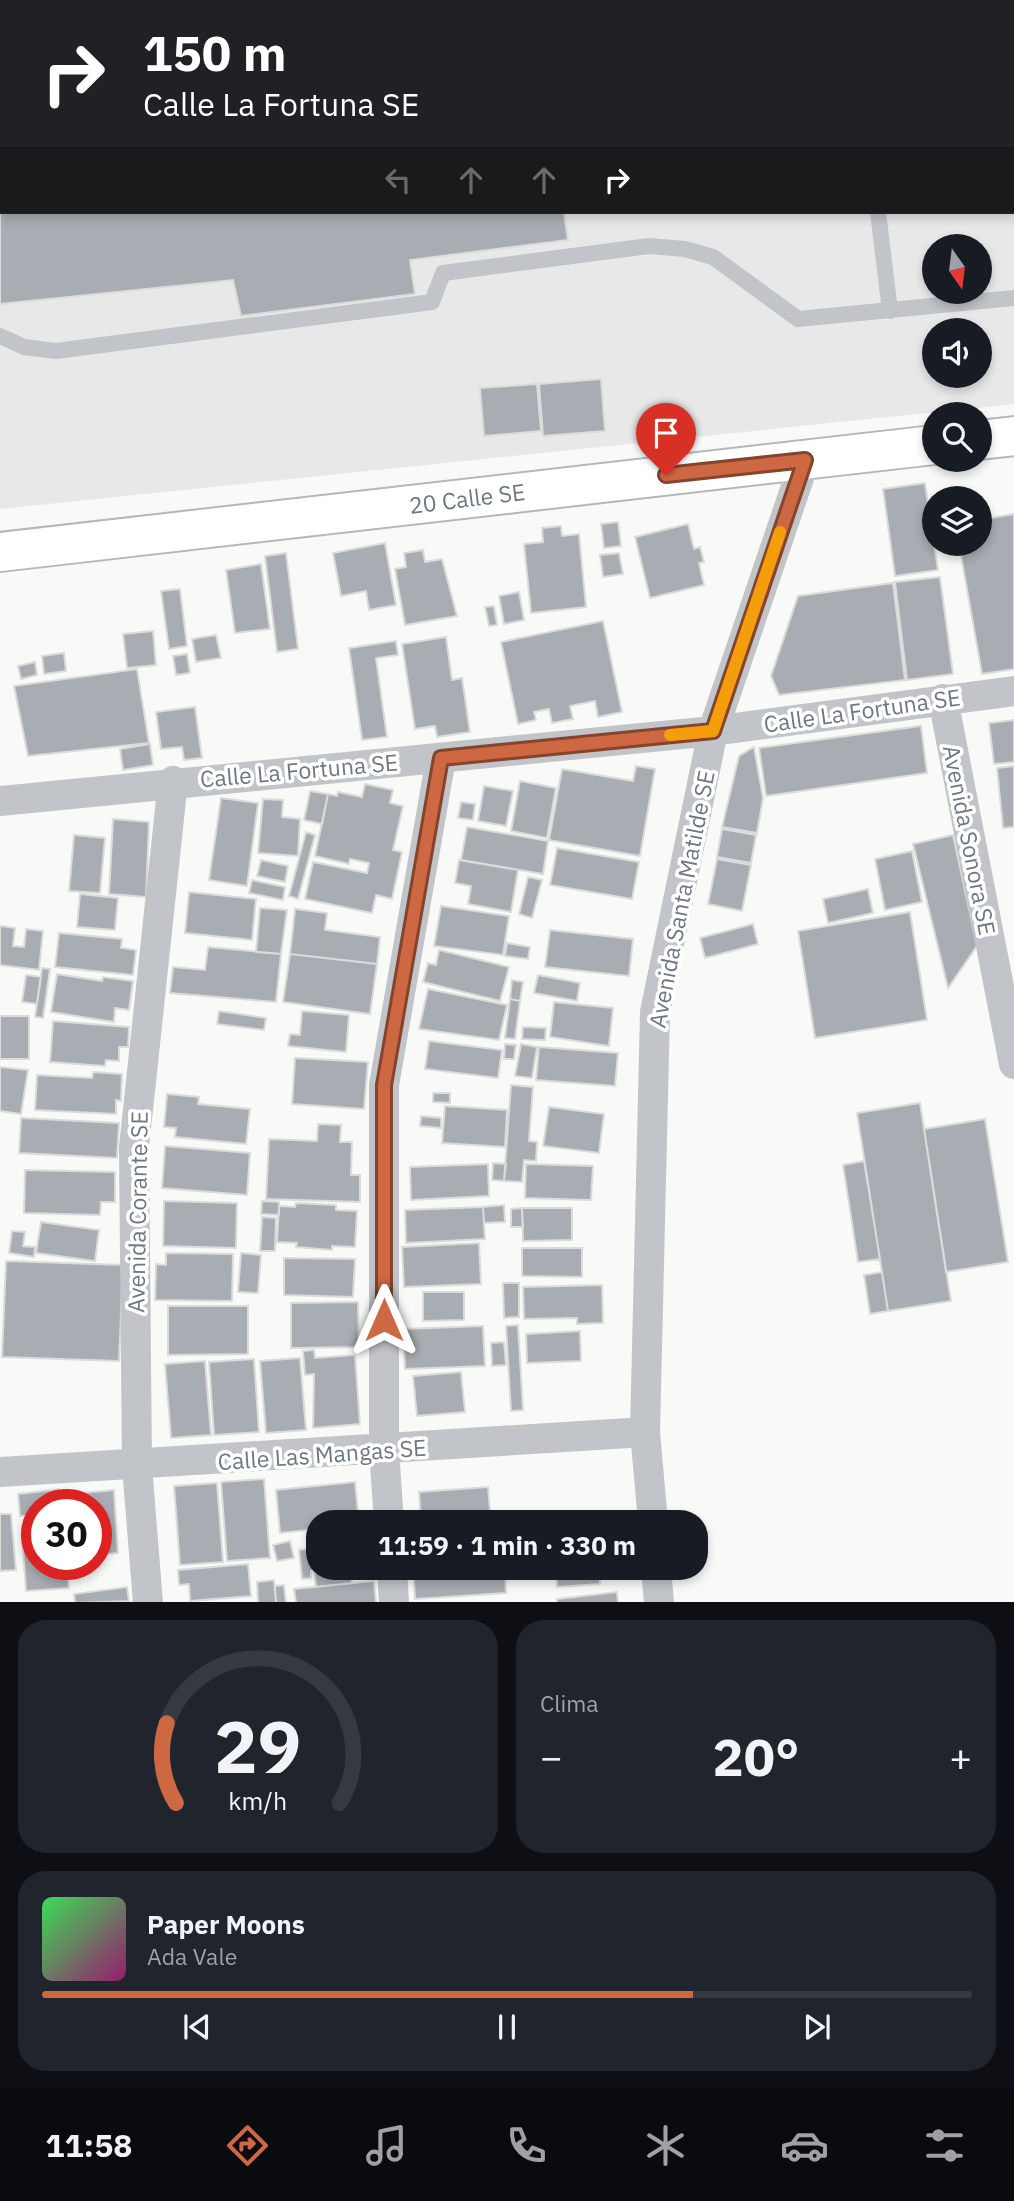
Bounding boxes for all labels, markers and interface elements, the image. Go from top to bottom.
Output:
text: 150 m [143,21,287,84]
icon: right [28,28,119,119]
text: Calle La Fortuna SE [143,83,419,125]
icon: left [379,161,417,199]
icon: ahead [452,161,490,199]
icon: ahead [525,161,563,199]
icon: right [598,161,636,199]
north arrow [922,234,992,304]
map controls [922,234,992,556]
button: sound [922,318,992,388]
button: search [922,402,992,472]
pin [636,403,696,475]
icon: arrive [647,414,685,452]
street label: 20 Calle SE [407,476,527,520]
button: layers [922,486,992,556]
street label: Calle La Fortuna SE [762,681,962,739]
street label: Avenida Sonora SE [937,742,1003,938]
street label: Calle La Fortuna SE [199,746,399,794]
street label: Avenida Santa Matilde SE [641,768,721,1030]
street label: Avenida Corante SE [120,1111,154,1313]
position arrow [347,1283,421,1357]
street label: Calle Las Mangas SE [217,1432,427,1476]
speed limit sign: 30 [21,1489,112,1580]
text: 11:59 · 1 min · 330 m [378,1528,636,1562]
text: Clima [540,1688,599,1718]
text: 29 [214,1698,302,1793]
text: 20° [713,1723,799,1790]
text: − [540,1732,563,1781]
text: + [949,1732,972,1781]
text: km/h [229,1783,287,1816]
text: Paper Moons [147,1907,305,1941]
text: Ada Vale [147,1941,237,1971]
icon: previous [178,2008,216,2046]
icon: pause [488,2008,526,2046]
icon: next [798,2008,836,2046]
icon: directions [223,2121,272,2170]
icon: music [362,2121,411,2170]
icon: phone [502,2121,551,2170]
icon: climate [641,2121,690,2170]
icon: car [780,2121,829,2170]
icon: filters [920,2121,969,2170]
text: 11:58 [45,2124,133,2166]

